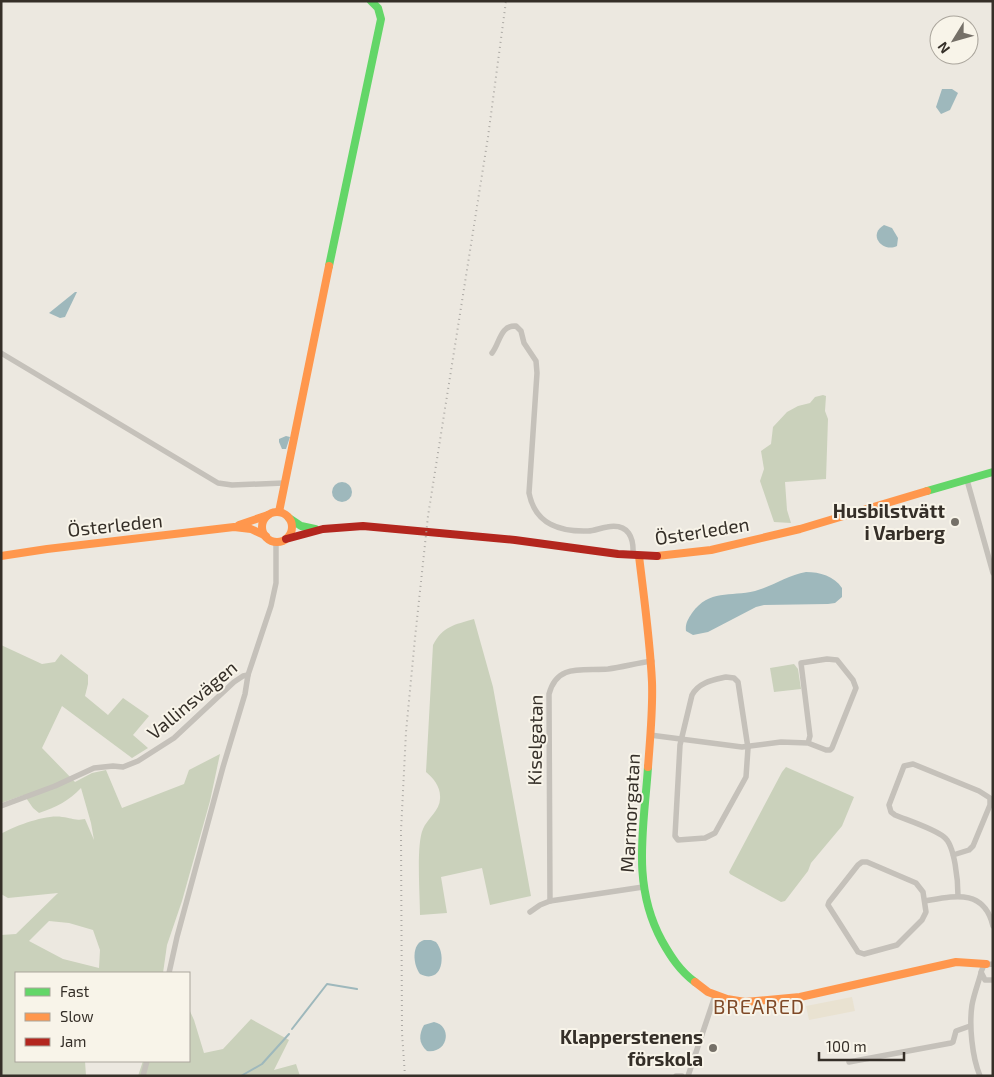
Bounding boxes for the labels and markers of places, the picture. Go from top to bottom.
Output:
place label: Husbilstvätt i Varberg [833,499,945,544]
marker: Husbilstvätt i Varberg [949,516,961,528]
place label: Klapperstenens förskola [560,1025,703,1070]
marker: Klapperstenens förskola [707,1042,719,1054]

